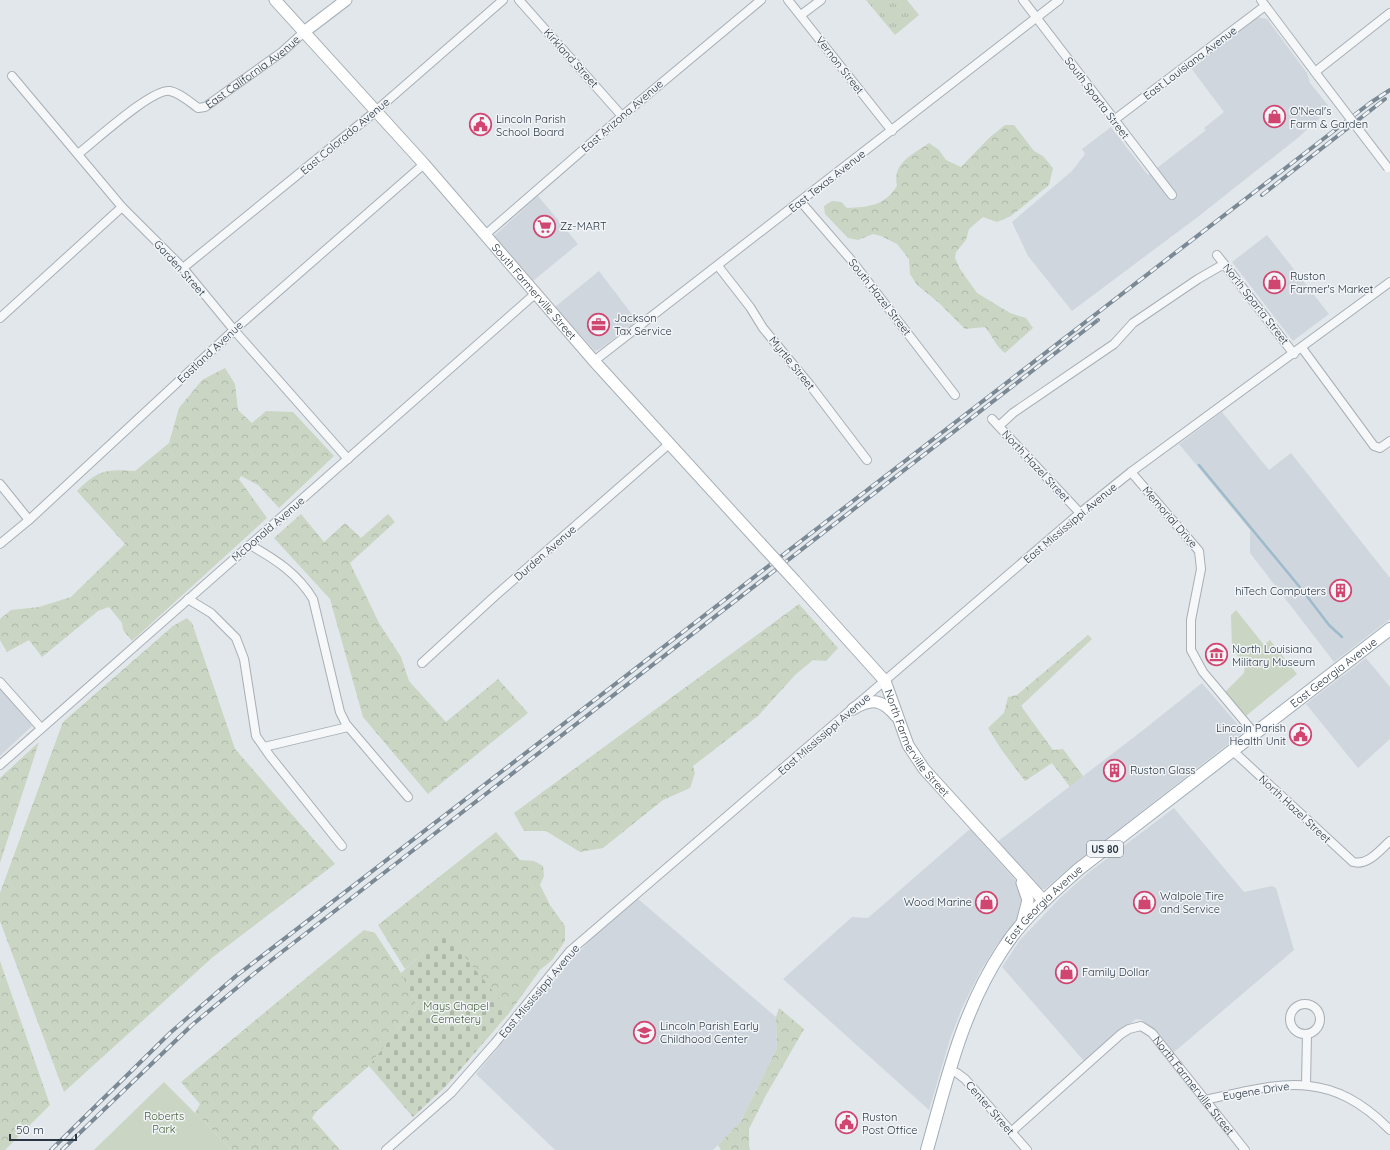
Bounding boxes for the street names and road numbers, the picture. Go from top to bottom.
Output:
street label: East Louisiana Avenue [1140,23,1240,103]
street label: Kirkland Street [541,25,602,91]
street label: East California Avenue [203,32,303,111]
street label: Vernon Street [813,33,867,97]
street label: South Sparta Street [1062,54,1133,142]
street label: East Arizona Avenue [578,77,666,155]
street label: East Colorado Avenue [297,95,393,177]
street label: East Texas Avenue [786,147,868,215]
street label: Garden Street [151,237,209,299]
street label: South Farmerville Street [489,241,580,343]
street label: South Hazel Street [846,256,915,338]
street label: North Sparta Street [1220,261,1292,348]
street label: Eastland Avenue [174,318,246,386]
street label: Myrtle Street [766,333,818,393]
street label: North Hazel Street [999,427,1073,505]
street label: East Mississippi Avenue [1020,480,1120,566]
street label: Memorial Drive [1139,483,1201,551]
street label: McDonald Avenue [229,493,307,565]
street label: Durden Avenue [511,522,579,584]
street label: East Georgia Avenue [1287,635,1380,711]
street label: North Farmerville Street [882,687,953,800]
street label: East Mississippi Avenue [775,690,873,778]
street label: North Hazel Street [1256,772,1334,846]
road number: US 80 [1087,841,1123,857]
street label: East Georgia Avenue [1001,862,1085,947]
street label: East Mississippi Avenue [496,941,582,1041]
street label: North Farmerville Street [1150,1033,1237,1138]
street label: Center Street [963,1078,1017,1138]
street label: Eugene Drive [1222,1079,1290,1103]

